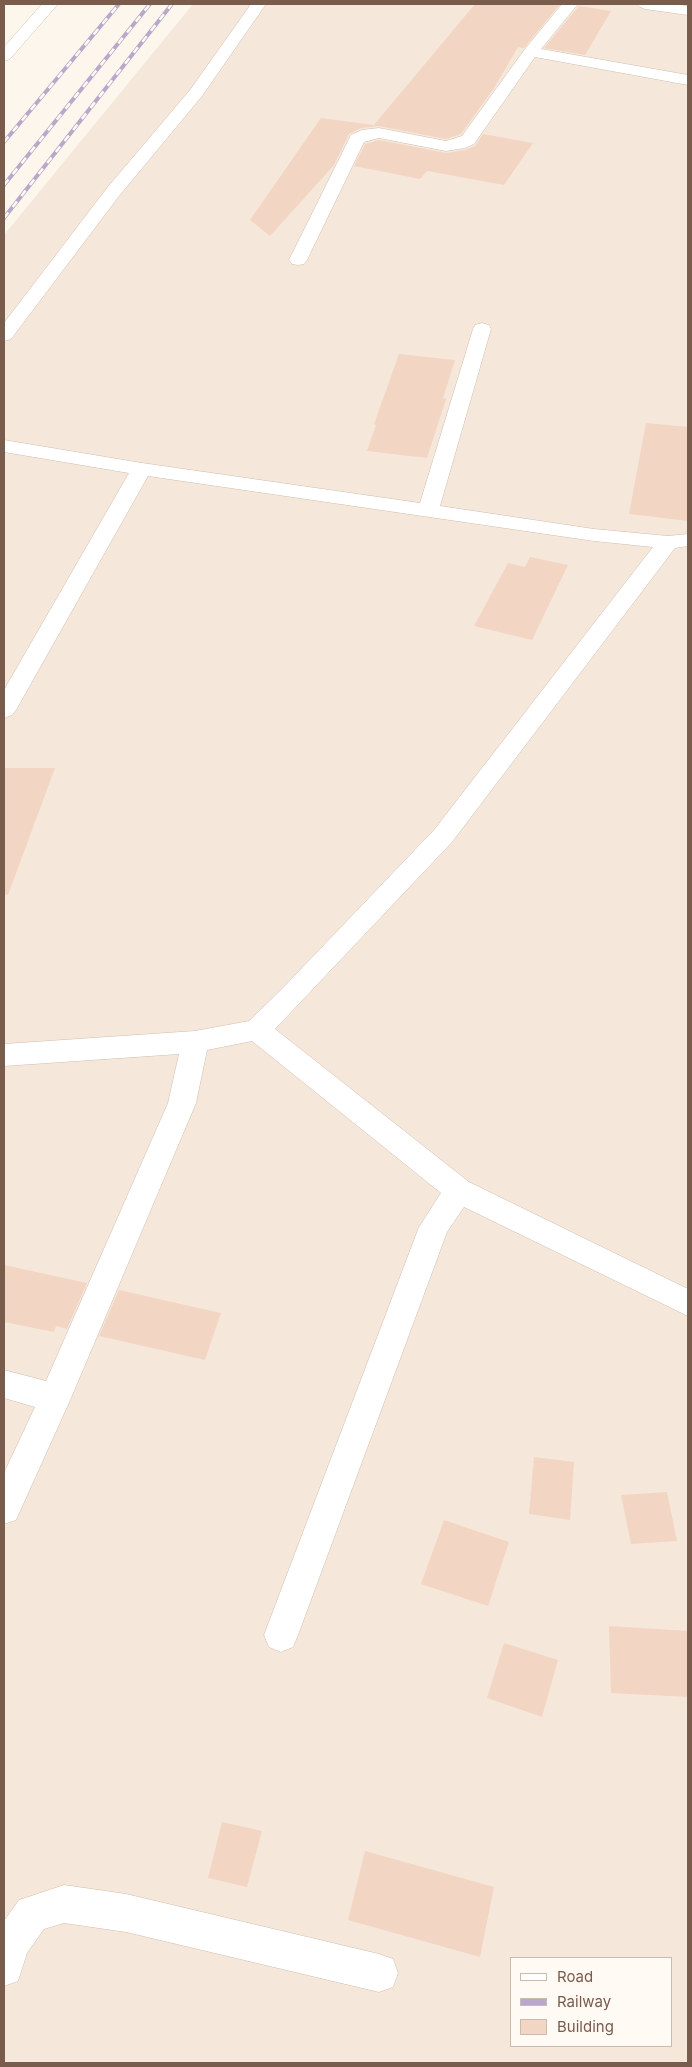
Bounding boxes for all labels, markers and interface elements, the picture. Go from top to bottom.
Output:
legend [510,1957,672,2047]
text: Road [557,1967,593,1986]
text: Railway [557,1992,611,2011]
text: Building [557,2017,614,2036]

